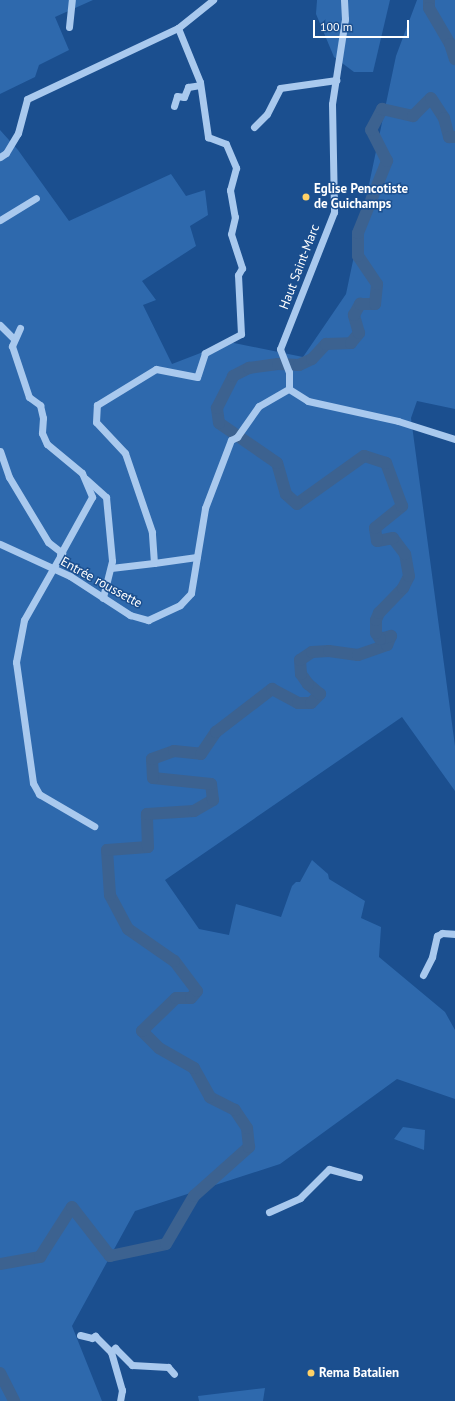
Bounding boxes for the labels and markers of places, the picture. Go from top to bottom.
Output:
place label: Eglise Pencotiste de Guichamps [314,182,408,213]
marker: Eglise Pencotiste de Guichamps [301,192,311,202]
place label: Rema Batalien [319,1365,399,1381]
marker: Rema Batalien [306,1368,316,1378]

